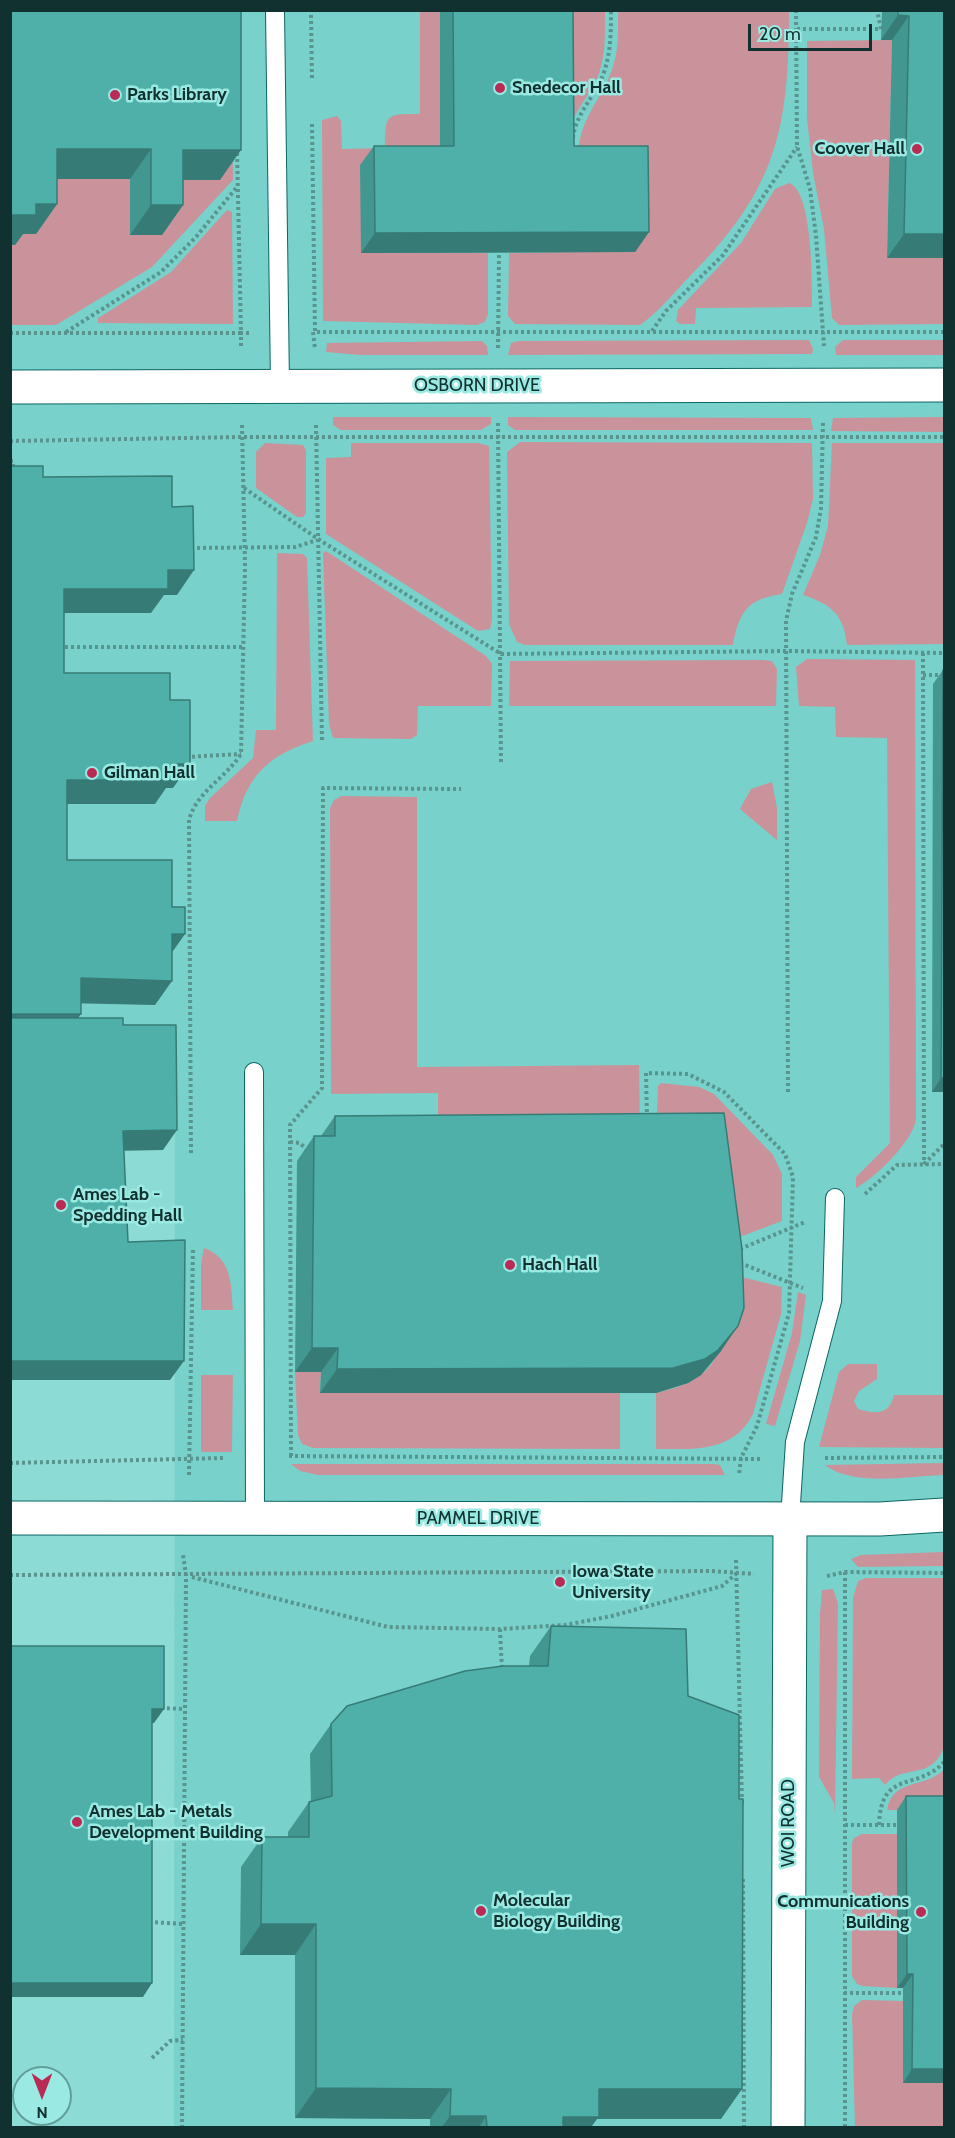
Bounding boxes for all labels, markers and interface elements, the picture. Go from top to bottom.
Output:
scale bar [751,12,876,50]
text: 20 m [759,23,801,45]
place label: Snedecor Hall [512,77,621,99]
marker: Snedecor Hall [493,81,507,95]
place label: Parks Library [127,84,227,106]
marker: Parks Library [108,88,122,102]
place label: Coover Hall [814,138,905,160]
marker: Coover Hall [910,142,924,156]
street label: OSBORN DRIVE [414,375,540,397]
place label: Gilman Hall [104,762,195,784]
marker: Gilman Hall [85,766,99,780]
place label: Ames Lab - Spedding Hall [73,1184,182,1226]
marker: Ames Lab - Spedding Hall [54,1198,68,1212]
place label: Hach Hall [522,1254,597,1276]
marker: Hach Hall [503,1258,517,1272]
street label: PAMMEL DRIVE [417,1508,539,1530]
place label: Iowa State University [572,1561,654,1604]
marker: Iowa State University [553,1575,567,1589]
street label: WOI ROAD [778,1779,800,1867]
place label: Ames Lab - Metals Development Building [89,1801,263,1844]
marker: Ames Lab - Metals Development Building [70,1815,84,1829]
place label: Molecular Biology Building [493,1890,620,1932]
place label: Communications Building [777,1891,909,1934]
marker: Molecular Biology Building [474,1904,488,1918]
marker: Communications Building [914,1905,928,1919]
north arrow [12,2066,72,2126]
text: N [36,2103,48,2122]

